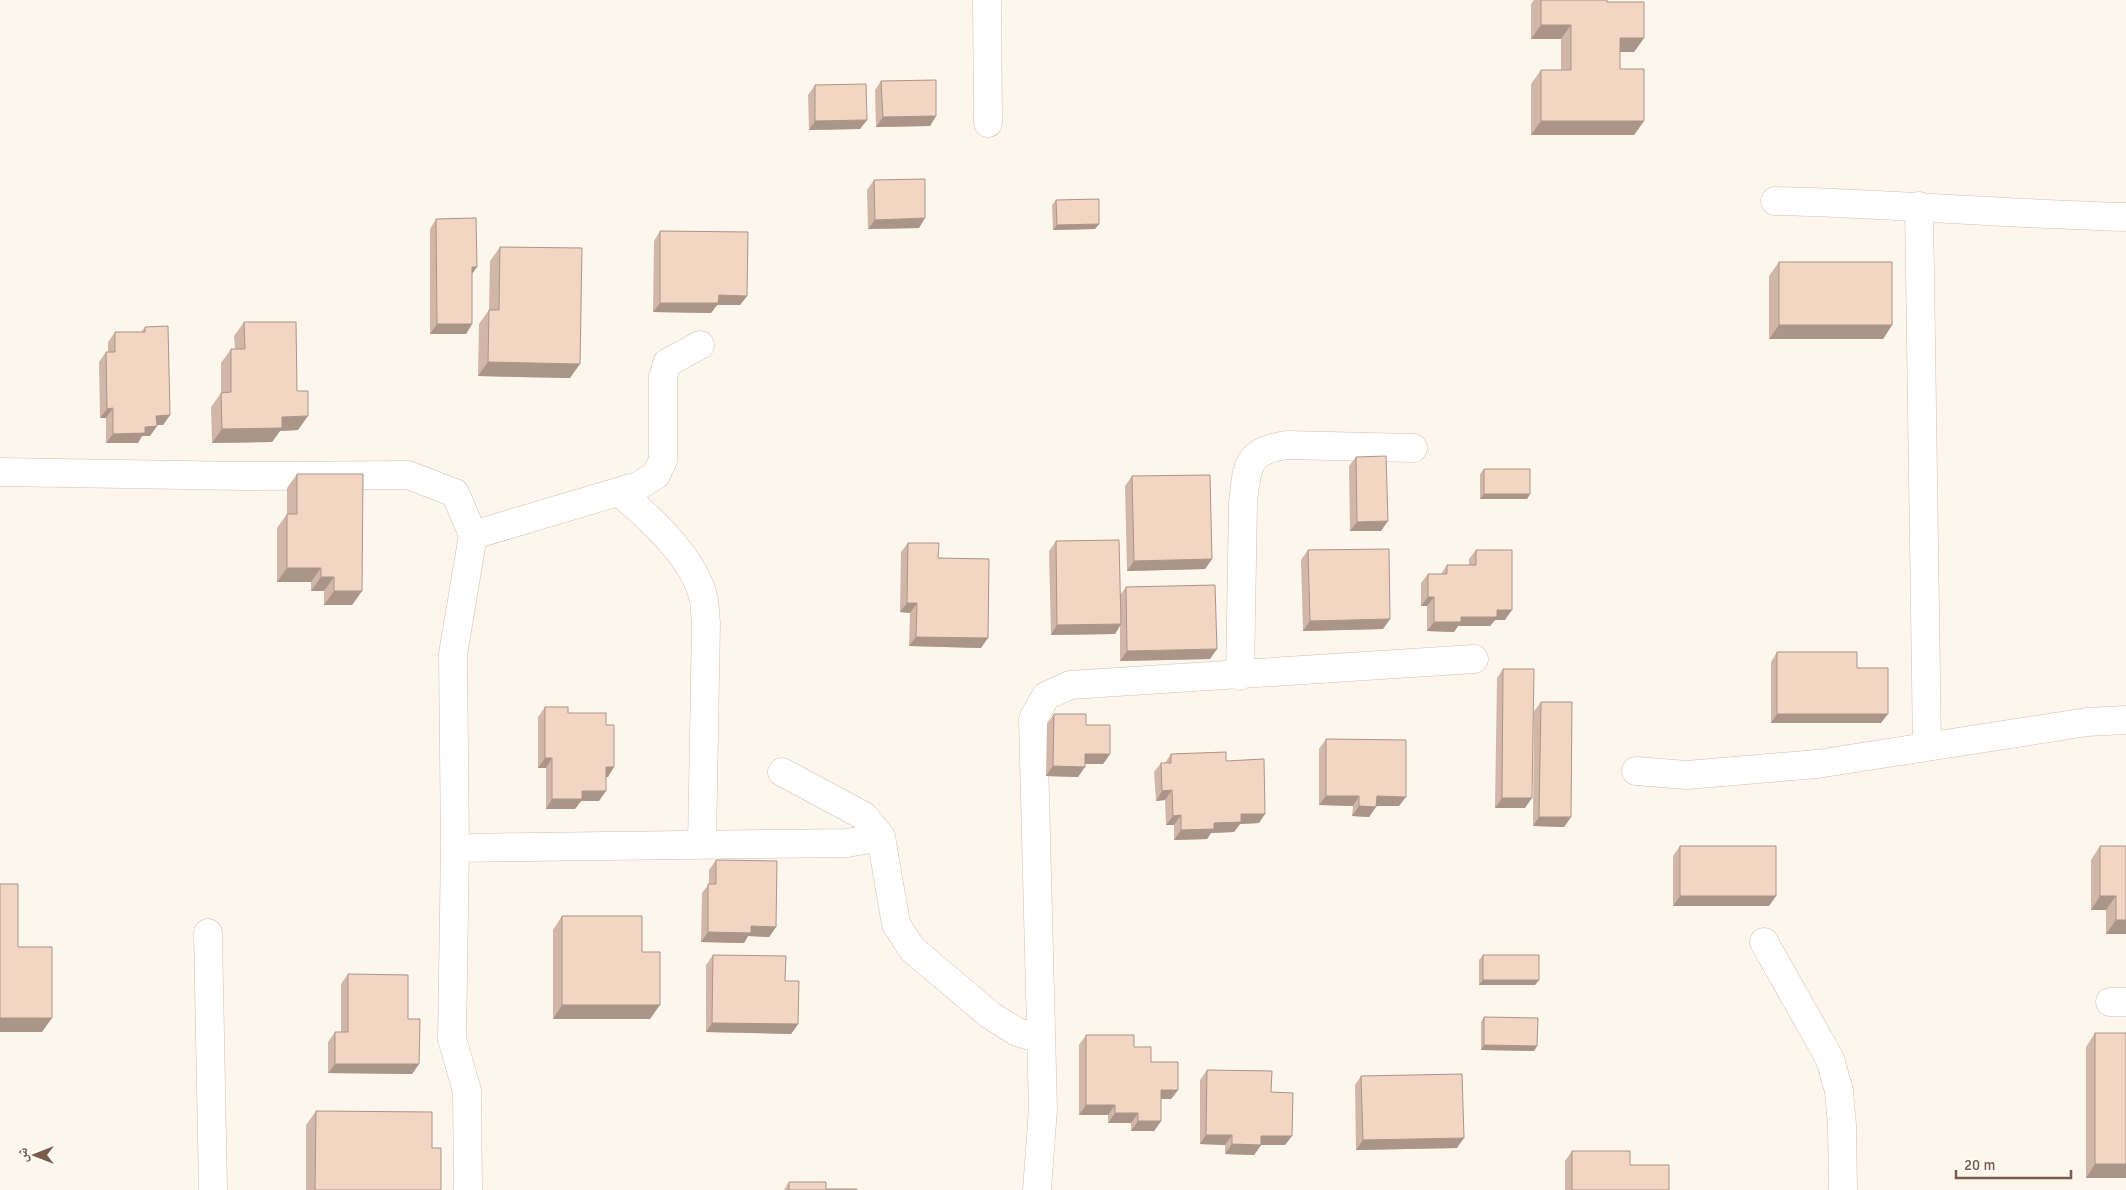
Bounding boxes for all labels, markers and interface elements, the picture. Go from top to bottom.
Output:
north arrow [10,1130,60,1180]
text: ش [14,1147,31,1162]
scale bar [1956,1148,2071,1180]
text: 20 m [1964,1156,1995,1174]

